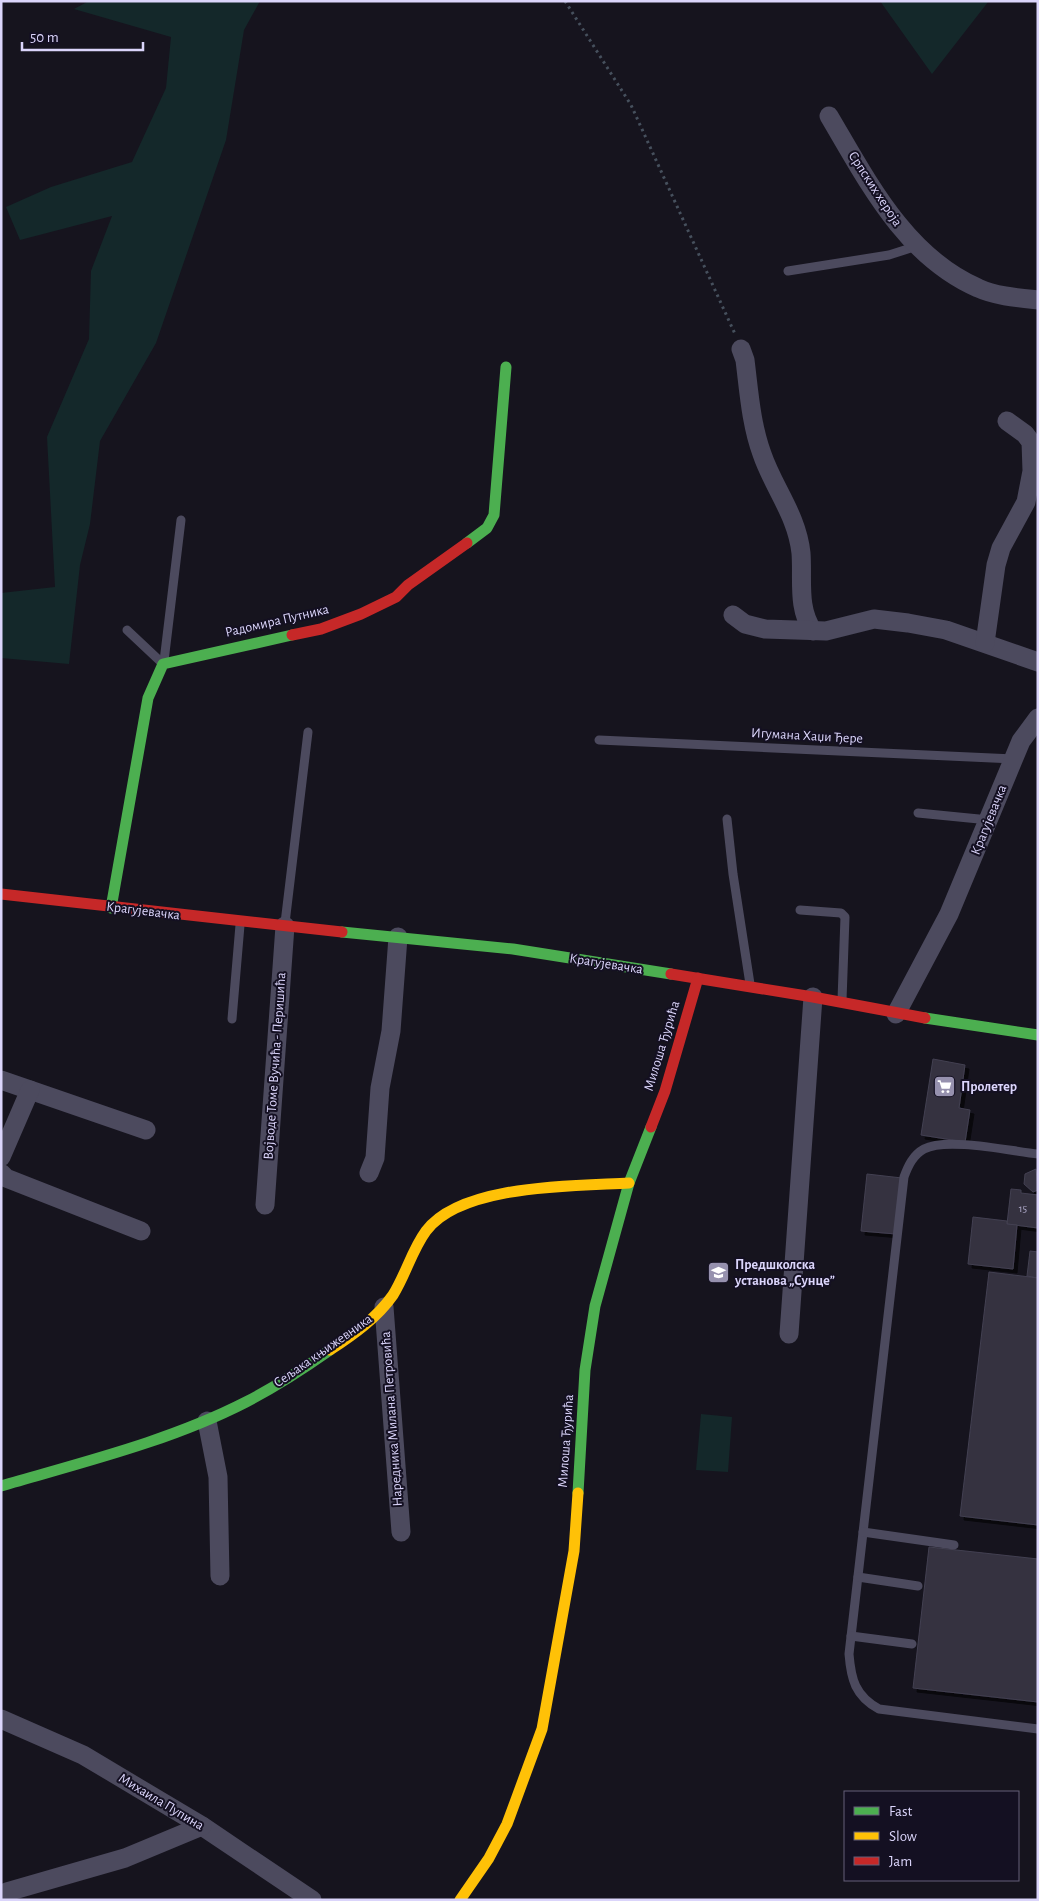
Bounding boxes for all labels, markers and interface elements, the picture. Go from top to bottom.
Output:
scale bar [22,20,144,52]
text: 50 m [30,30,59,45]
street label: Српских хероја [846,149,905,230]
street label: Радомира Путника [224,602,331,640]
street label: Игумана Хаџи Ђере [751,726,863,746]
street label: Крагујевачка [969,782,1010,857]
street label: Крагујевачка [105,900,181,923]
street label: Крагујевачка [568,951,644,977]
street label: Војводе Томе Вучића - Перишића [261,971,289,1160]
street label: Милоша Ђурића [642,999,683,1093]
supermarket icon: Пролетер [933,1075,957,1099]
place label: Пролетер [961,1080,1017,1094]
house number: 15 [1019,1203,1028,1214]
place label: Предшколска установа „Сунце” [734,1258,835,1288]
school or university icon: Предшколска установа „Сунце” [707,1261,731,1285]
street label: Сељака књижевника [271,1311,375,1390]
street label: Наредника Милана Петровића [379,1330,405,1507]
street label: Милоша Ђурића [556,1393,576,1488]
street label: Михаила Пупина [116,1771,207,1833]
legend [844,1791,1019,1881]
text: Fast [889,1804,913,1819]
text: Slow [889,1829,917,1844]
text: Jam [889,1854,912,1869]

